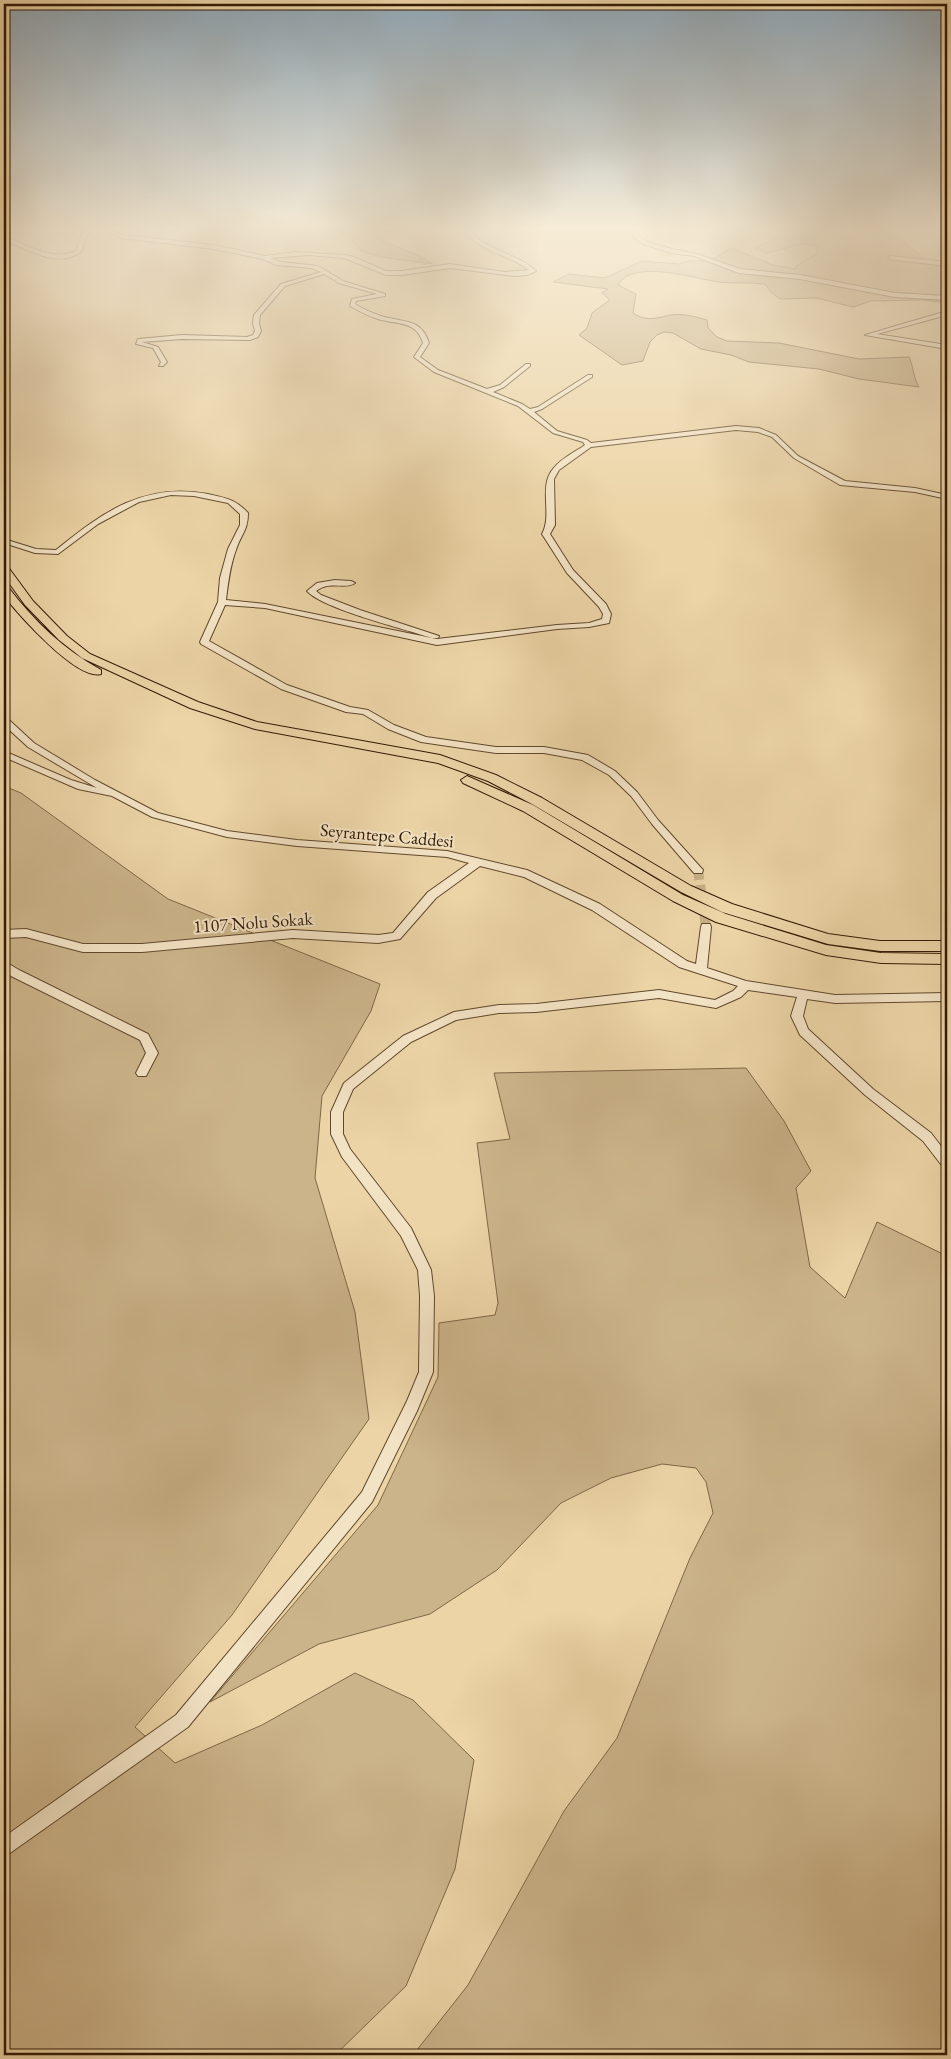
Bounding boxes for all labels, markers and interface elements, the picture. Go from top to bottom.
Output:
street label: Seyrantepe Caddesi [319,818,455,852]
street label: 1107 Nolu Sokak [193,906,314,938]

